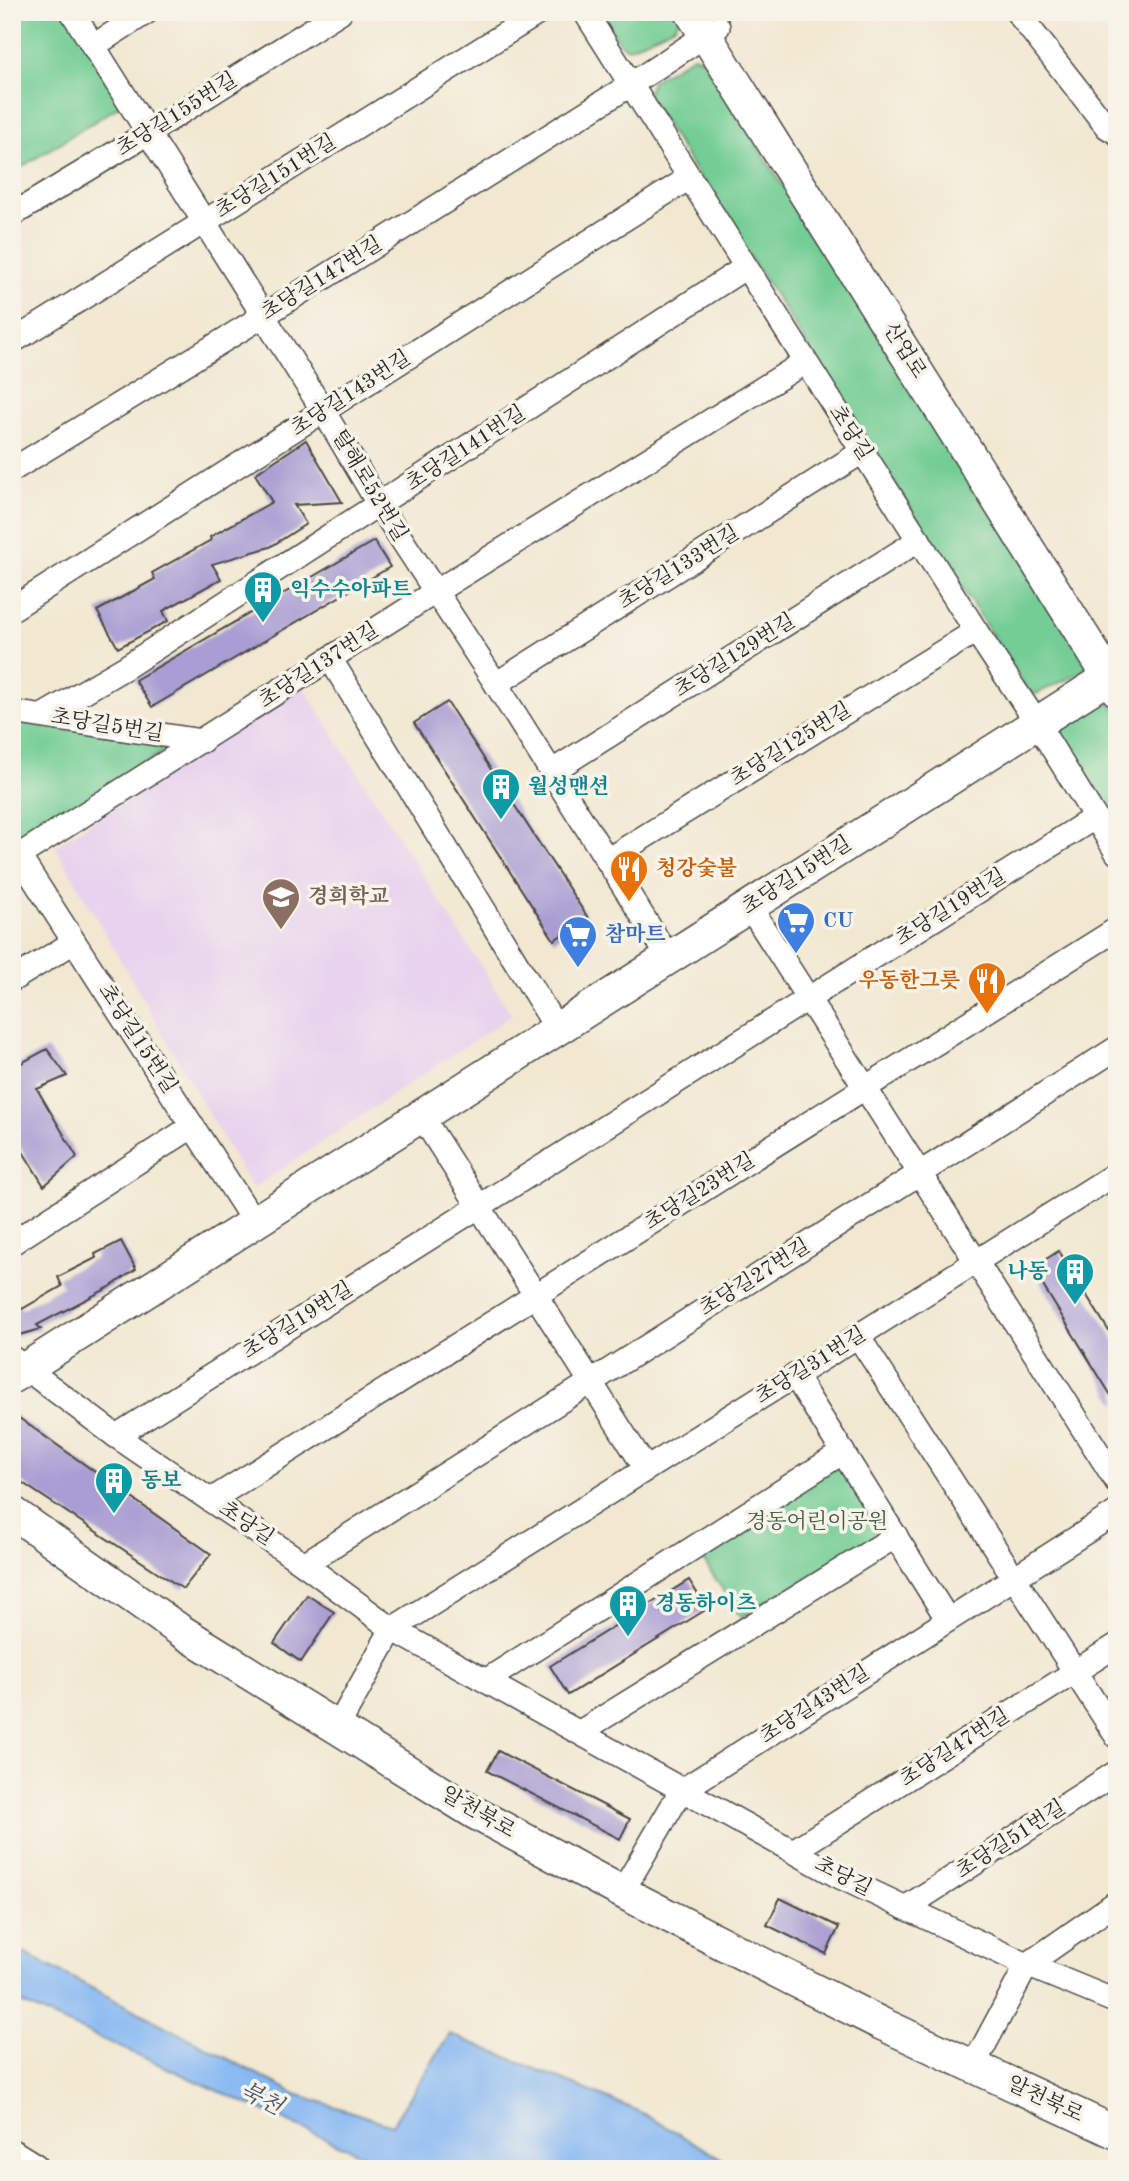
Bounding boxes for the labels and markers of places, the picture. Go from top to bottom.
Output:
building icon: 익수수아파트 [242,569,284,624]
place label: 익수수아파트 [290,577,412,601]
building icon: 월성맨션 [480,766,522,821]
place label: 월성맨션 [528,774,609,798]
restaurant icon: 청강숯불 [608,848,650,903]
place label: 청강숯불 [656,856,737,880]
school or university icon: 경희학교 [260,876,302,931]
place label: 경희학교 [308,884,389,908]
supermarket icon: CU [775,900,817,955]
place label: CU [823,911,854,932]
supermarket icon: 참마트 [557,914,599,969]
place label: 참마트 [605,922,666,946]
restaurant icon: 우동한그릇 [966,960,1008,1015]
place label: 우동한그릇 [859,968,960,992]
building icon: 나동 [1054,1251,1096,1306]
place label: 나동 [1007,1259,1048,1283]
building icon: 동보 [93,1460,135,1515]
place label: 동보 [141,1470,182,1492]
building icon: 경동하이츠 [607,1583,649,1638]
place label: 경동하이츠 [655,1591,756,1615]

